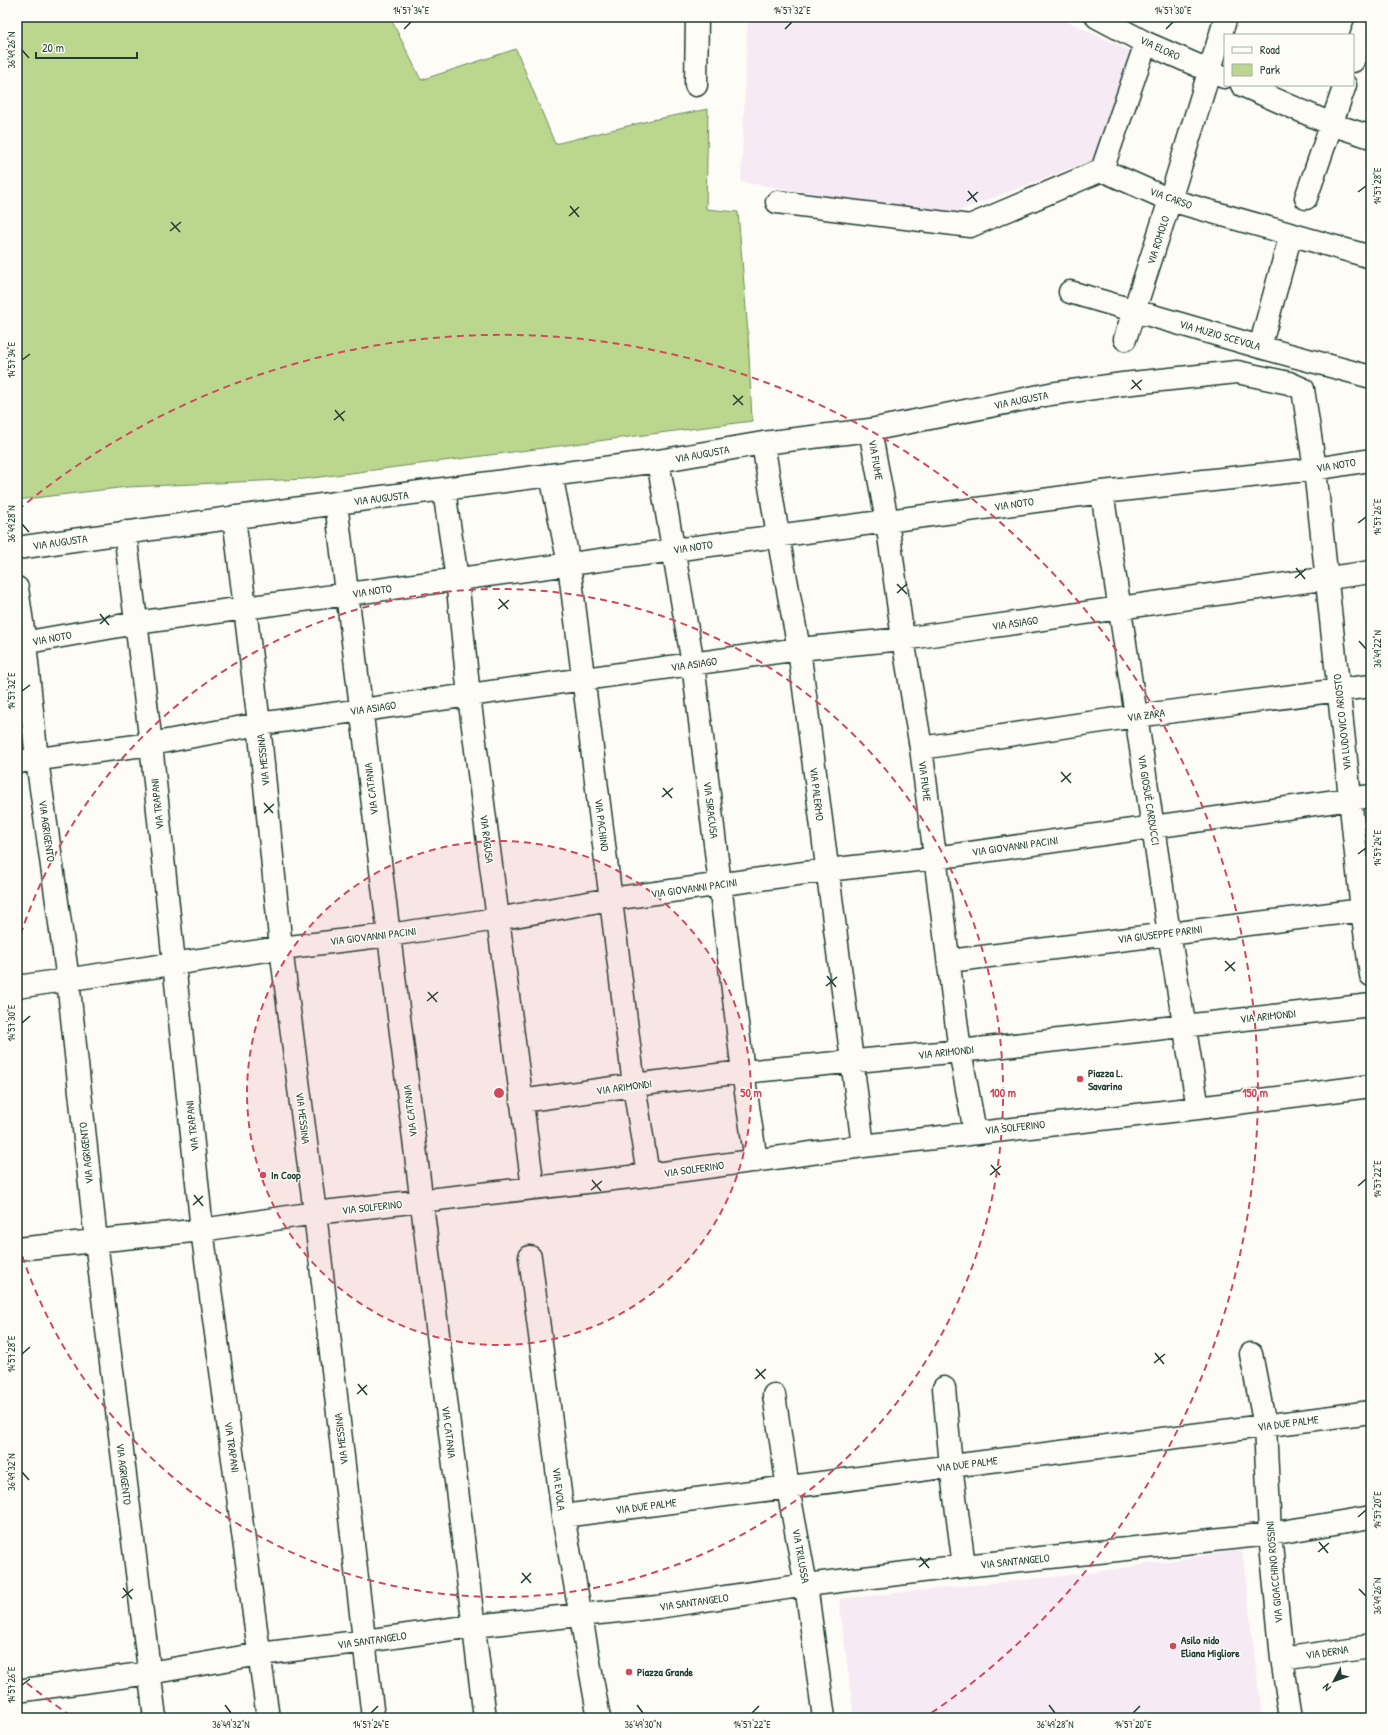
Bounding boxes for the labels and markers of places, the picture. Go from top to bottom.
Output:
place label: Piazza L. Savarino [1088,1066,1123,1093]
marker: Piazza L. Savarino [1075,1074,1085,1084]
centre of rings [492,1086,506,1100]
place label: In Coop [271,1168,301,1183]
marker: In Coop [258,1170,268,1180]
place label: Asilo nido Eliana Migliore [1181,1633,1240,1661]
marker: Asilo nido Eliana Migliore [1168,1641,1178,1651]
place label: Piazza Grande [637,1665,693,1679]
marker: Piazza Grande [624,1667,634,1677]

